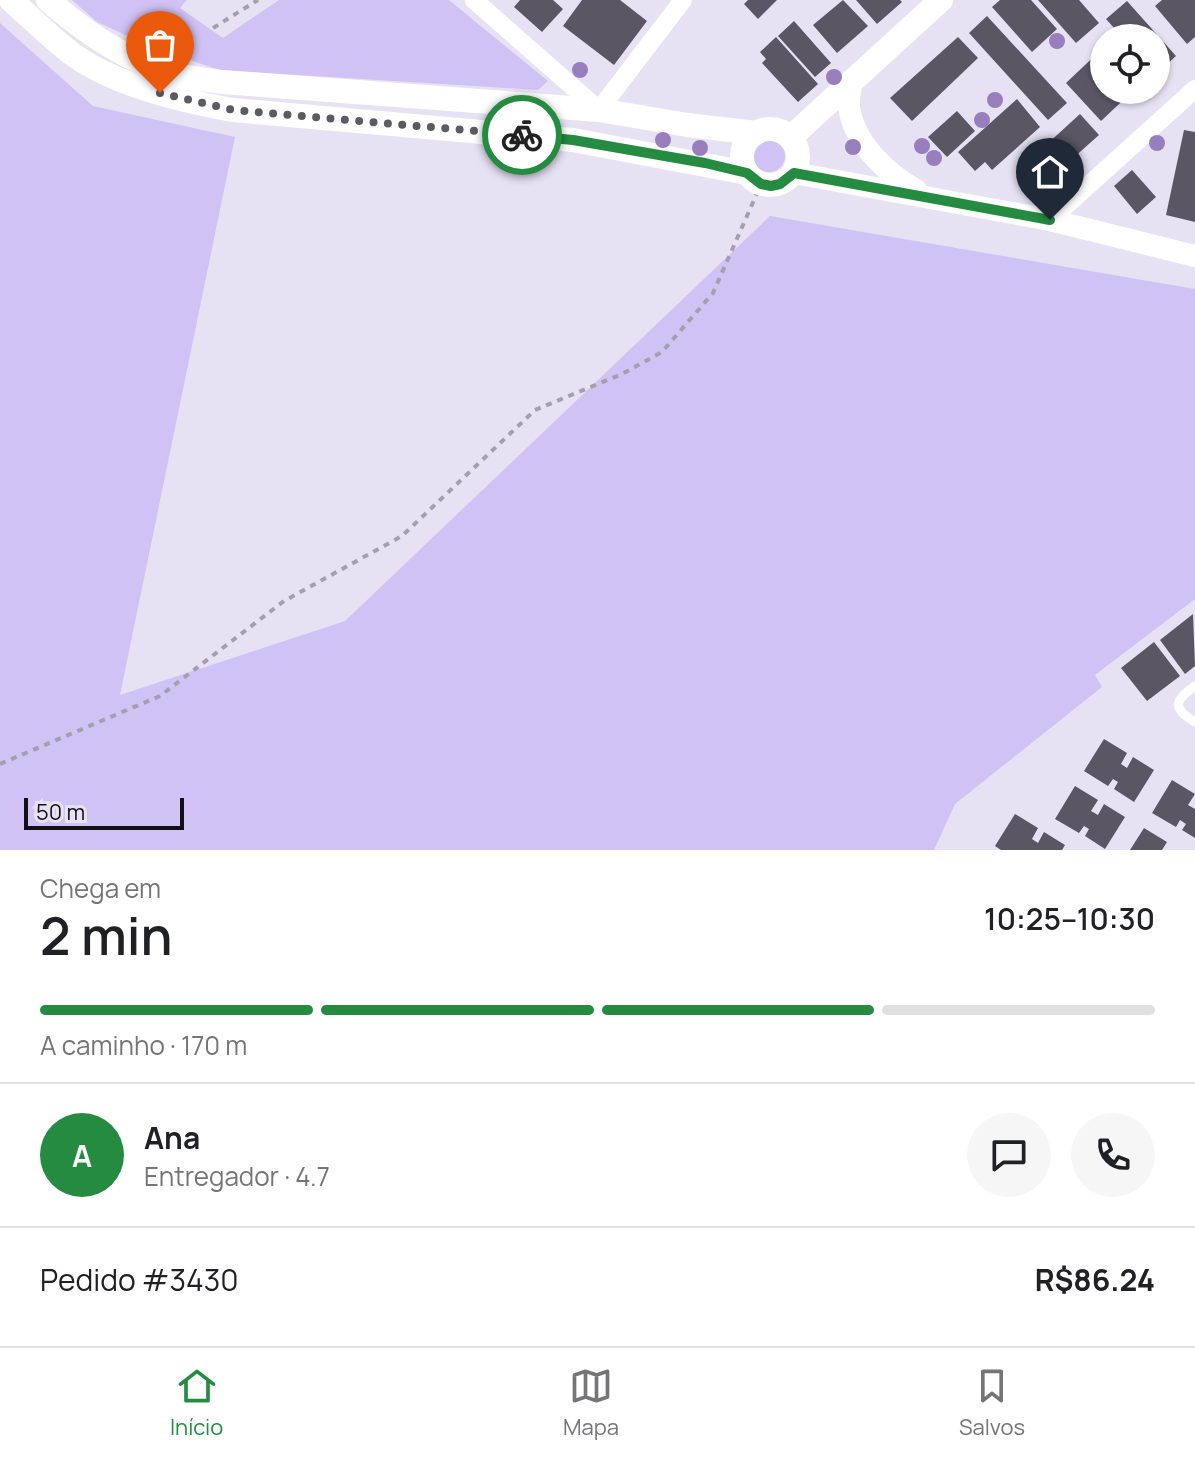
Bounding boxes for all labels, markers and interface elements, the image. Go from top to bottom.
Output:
pin [126,11,194,93]
icon: bag [138,23,182,67]
map controls [1090,24,1170,104]
button: locate [1090,24,1170,104]
courier [482,95,562,175]
icon: bike [500,113,544,157]
pin [1016,138,1084,220]
icon: home [1028,150,1072,194]
scale bar [24,794,184,830]
text: 50 m [36,797,85,827]
text: Chega em [40,870,161,906]
text: 10:25–10:30 [984,898,1155,939]
text: 2 min [40,900,173,971]
text: A caminho · 170 m [40,1027,247,1063]
button: chat [967,1113,1051,1197]
button: phone [1071,1113,1155,1197]
text: Ana [144,1117,200,1158]
text: A [72,1135,92,1176]
text: Entregador · 4.7 [144,1158,330,1194]
text: Pedido #3430 [40,1259,239,1300]
text: R$86.24 [1035,1259,1155,1300]
tab: Início [170,1364,223,1442]
tab: Mapa [563,1364,619,1442]
tab: Salvos [959,1364,1025,1442]

